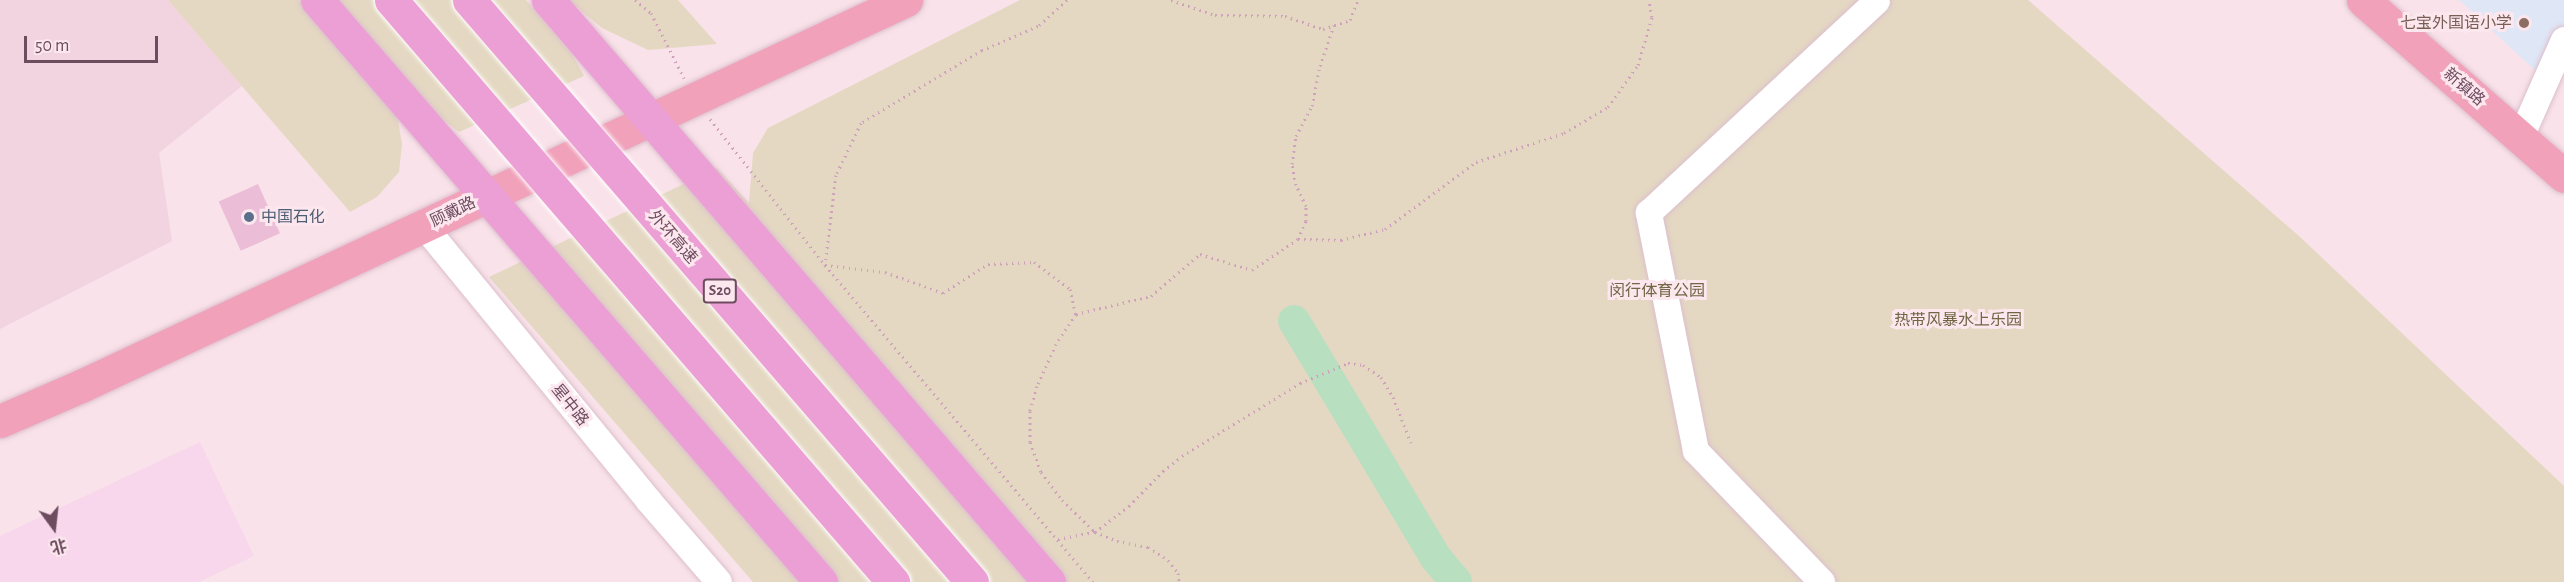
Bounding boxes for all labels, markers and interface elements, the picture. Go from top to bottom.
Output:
place label: 七宝外国语小学 [2400,13,2512,33]
marker: 七宝外国语小学 [2517,16,2531,30]
scale bar [27,24,160,62]
text: 50 m [35,37,69,55]
street label: 新镇路 [2440,64,2488,110]
street label: 顾戴路 [427,193,479,231]
place label: 中国石化 [261,207,325,227]
street label: 外环高速 [645,207,701,267]
marker: 中国石化 [242,210,256,224]
road number: S20 [702,279,738,303]
park label: 闵行体育公园 [1609,281,1705,301]
park label: 热带风暴水上乐园 [1894,310,2022,330]
street label: 星中路 [547,380,593,430]
north arrow [24,498,84,558]
text: 北 [49,536,68,555]

